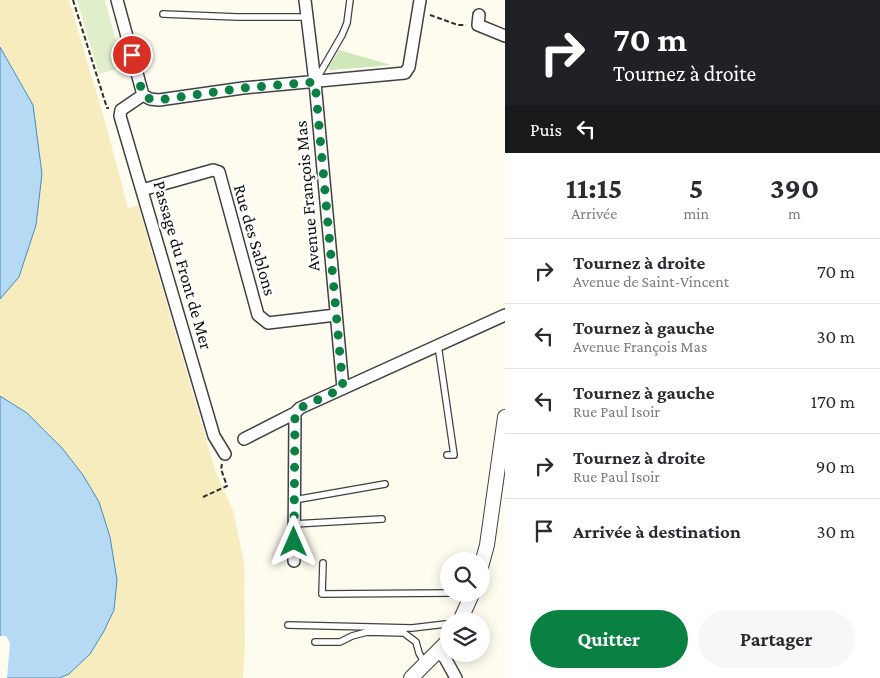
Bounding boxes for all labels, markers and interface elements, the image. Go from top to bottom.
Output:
icon: right [530,20,595,85]
text: 70 m [613,20,687,59]
pin [111,34,153,76]
icon: arrive [118,41,146,69]
text: Tournez à droite [613,61,756,86]
icon: left [572,115,600,143]
text: Puis [530,119,562,140]
street label: Avenue François Mas [290,120,324,272]
text: 11:15 [566,171,623,204]
text: 5 [689,171,704,204]
text: 390 [770,171,819,204]
street label: Passage du Front de Mer [149,178,217,352]
street label: Rue des Sablons [230,182,280,298]
text: Arrivée [571,205,617,222]
text: min [683,205,709,222]
text: m [788,205,801,222]
text: Tournez à droite [573,252,705,273]
icon: right [530,257,558,285]
text: 70 m [817,261,855,282]
text: Avenue de Saint-Vincent [573,273,729,290]
text: Tournez à gauche [573,317,715,338]
icon: left [530,322,558,350]
text: 30 m [816,326,855,347]
text: Avenue François Mas [573,338,707,355]
text: Tournez à gauche [573,382,715,403]
icon: left [530,387,558,415]
text: 170 m [811,391,855,412]
text: Rue Paul Isoir [573,403,660,420]
text: Tournez à droite [573,447,705,468]
icon: right [530,452,558,480]
text: 90 m [816,456,855,477]
text: Rue Paul Isoir [573,468,660,485]
position arrow [267,515,319,567]
icon: arrive [530,517,558,545]
text: Arrivée à destination [573,521,741,542]
text: 30 m [816,521,855,542]
map controls [440,552,490,662]
button: search [440,552,490,602]
button: Quitter [530,610,688,668]
button: Partager [698,610,855,668]
button: layers [440,612,490,662]

